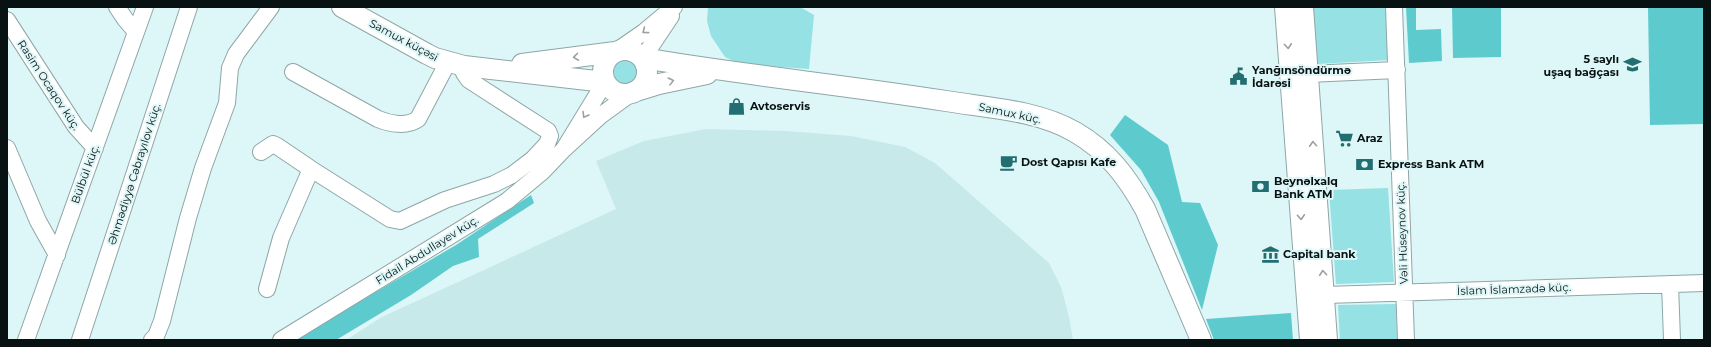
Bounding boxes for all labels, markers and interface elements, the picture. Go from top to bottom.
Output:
street label: Samux küçəsi [367,16,441,64]
one-way arrow [642,26,649,33]
street label: Rasim Ocaqov küç. [15,37,83,133]
one-way arrow [1284,43,1293,49]
one-way arrow [573,52,579,61]
place label: 5 saylı uşaq bağçası [1544,52,1619,79]
school or university icon: 5 saylı uşaq bağçası [1622,55,1642,75]
place label: Yanğınsöndürmə İdarəsi [1251,63,1351,90]
public building icon: Yanğınsöndürmə İdarəsi [1229,66,1249,86]
one-way arrow [667,78,674,86]
shop icon: Avtoservis [727,96,747,116]
place label: Avtoservis [749,99,810,113]
street label: Samux küç. [977,100,1043,126]
street label: Əhmədiyyə Cəbrayılov küç. [104,101,164,247]
one-way arrow [583,111,590,118]
supermarket icon: Araz [1334,128,1354,148]
place label: Araz [1356,131,1383,145]
one-way arrow [1308,141,1317,147]
street label: Bülbül küç. [68,142,102,206]
cafe icon: Dost Qapısı Kafe [998,152,1018,172]
bank icon: Express Bank ATM [1355,154,1375,174]
place label: Dost Qapısı Kafe [1021,155,1116,169]
place label: Express Bank ATM [1378,157,1484,171]
place label: Beynəlxalq Bank ATM [1274,174,1338,201]
bank icon: Beynəlxalq Bank ATM [1251,177,1271,197]
street label: Vəli Hüseynov küç. [1393,182,1411,284]
street label: Fidail Abdullayev küç. [373,213,481,287]
one-way arrow [1296,214,1305,220]
museum icon: Capital bank [1260,244,1280,264]
place label: Capital bank [1283,247,1356,261]
one-way arrow [1319,270,1328,276]
street label: İslam İslamzadə küç. [1457,280,1571,298]

